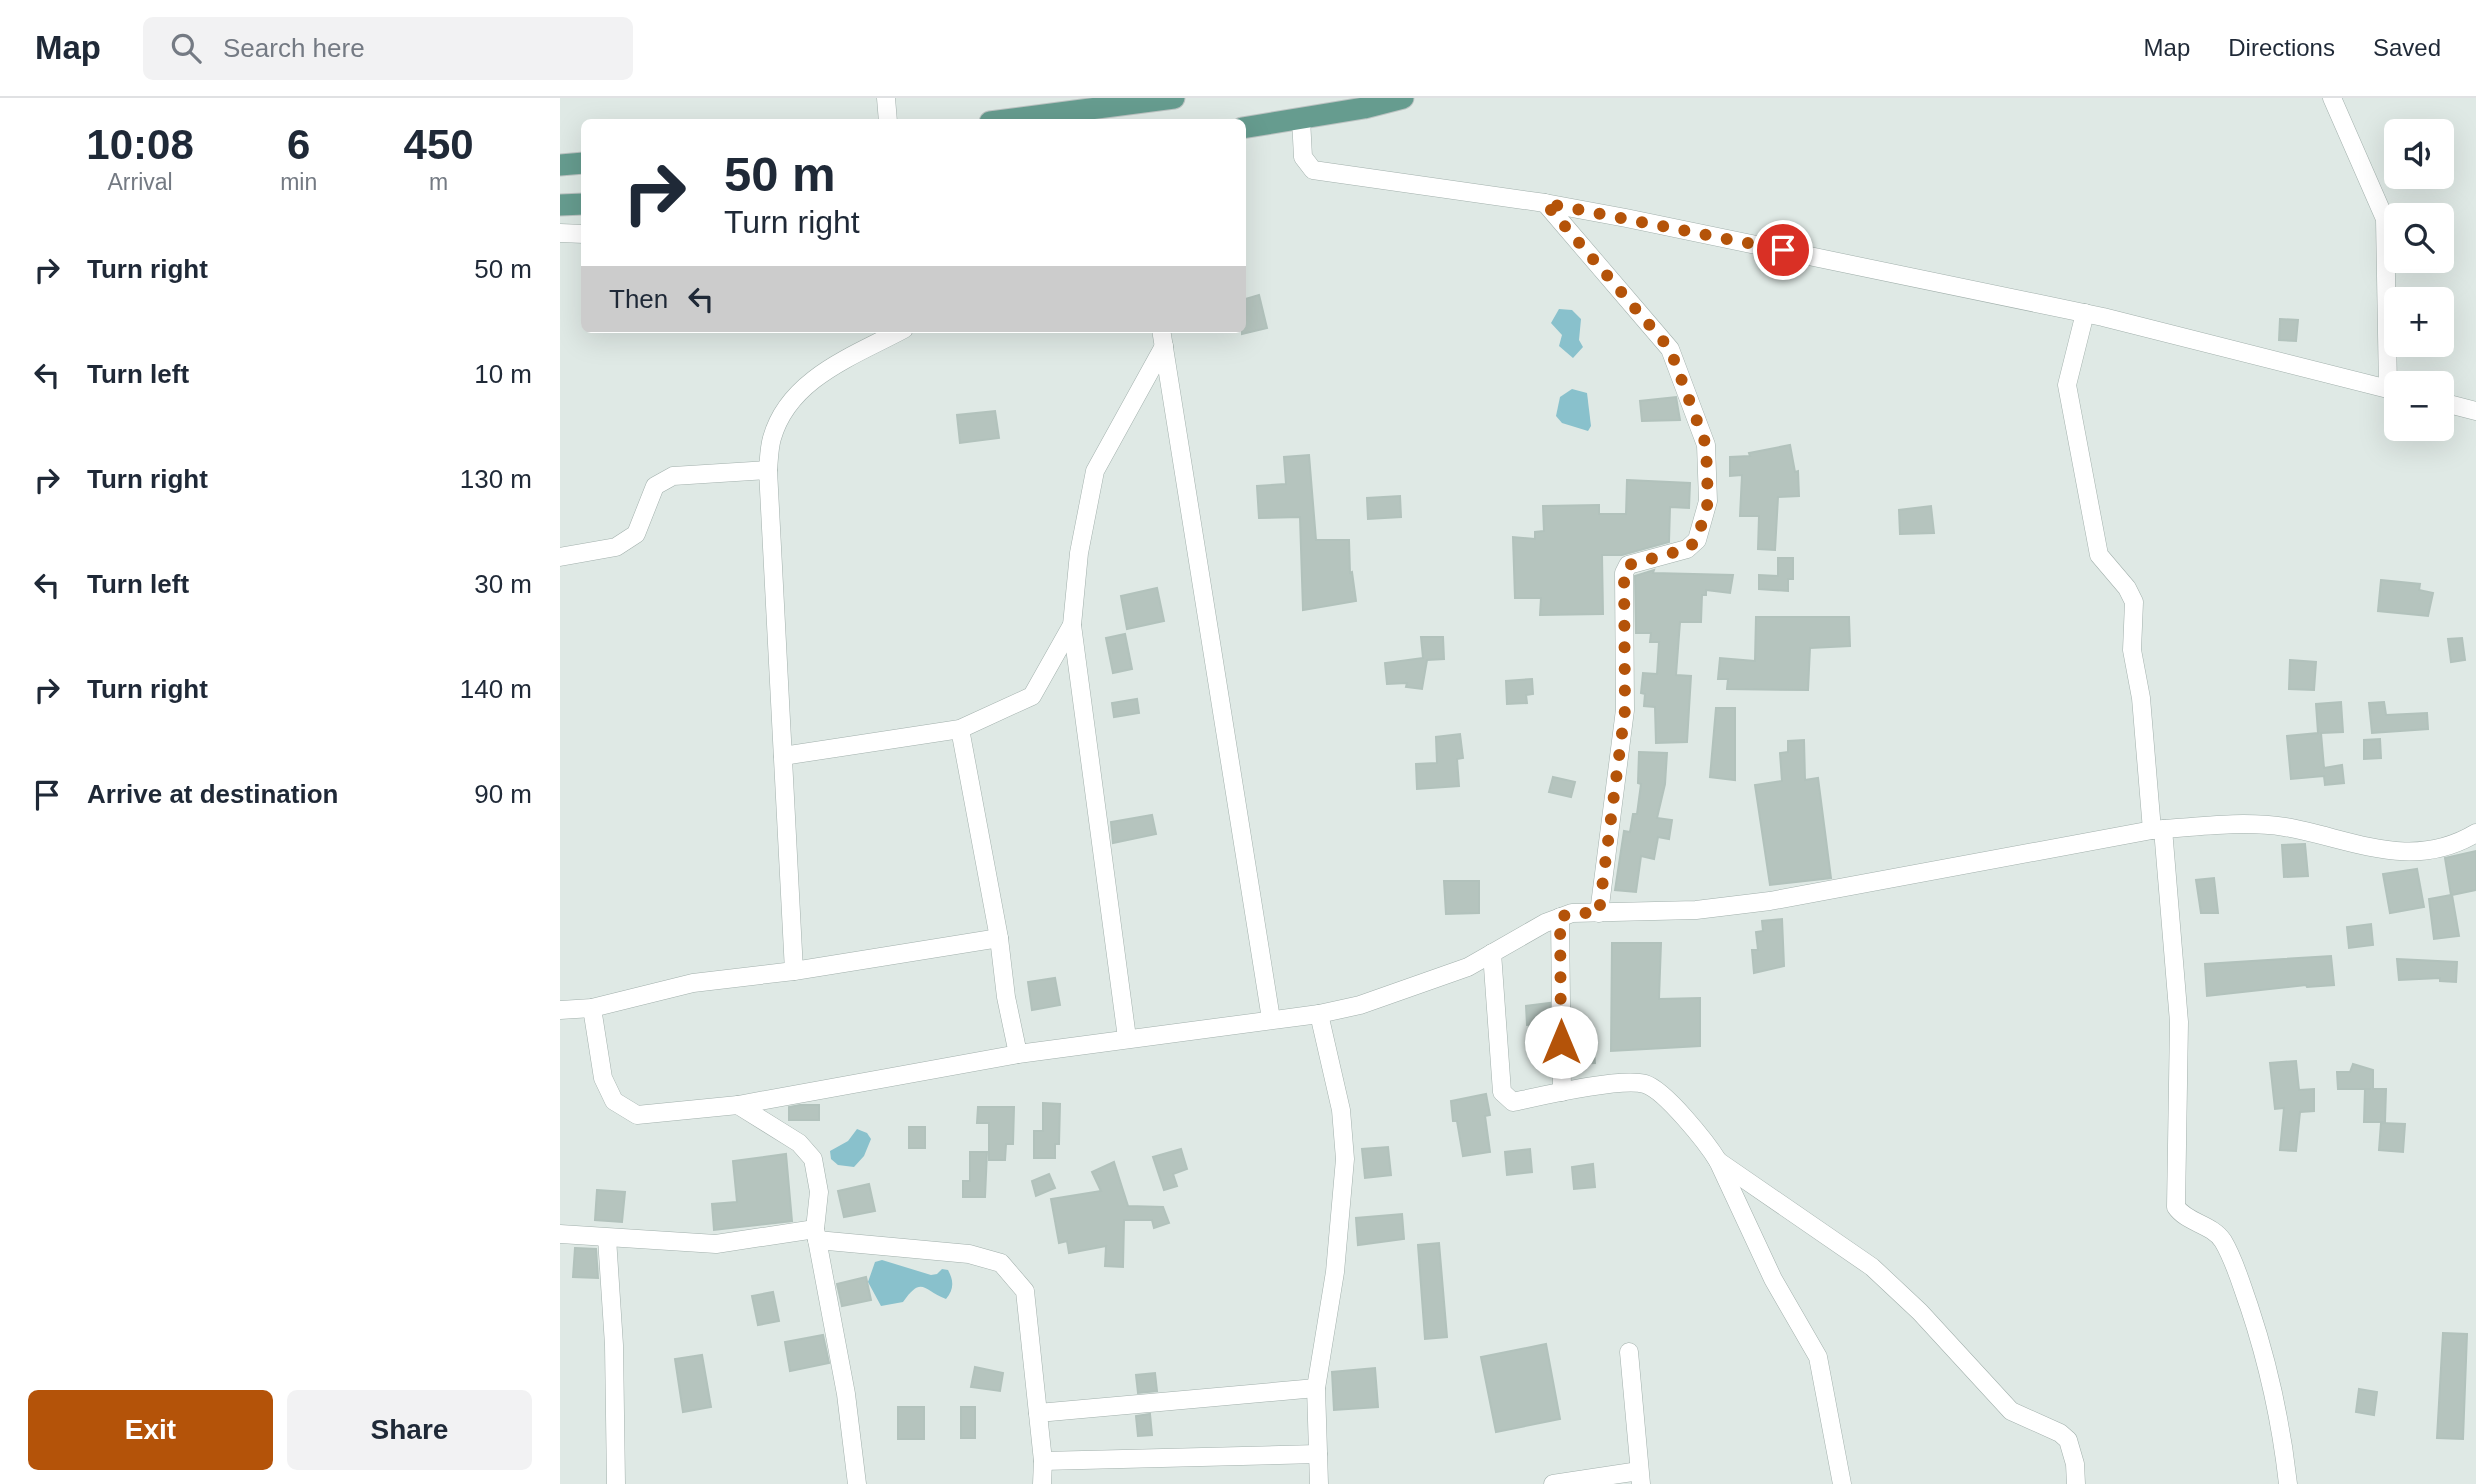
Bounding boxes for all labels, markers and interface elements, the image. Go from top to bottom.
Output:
search box [143,17,633,80]
text: Map [35,29,101,66]
icon: search [167,29,205,67]
text: Search here [223,33,365,63]
text: Map [2144,34,2190,61]
text: Directions [2228,34,2335,61]
text: Saved [2373,34,2441,61]
map controls [2384,119,2454,441]
button: sound [2384,119,2454,189]
text: 10:08 [86,121,194,168]
text: 6 [287,121,310,168]
text: 450 [404,121,474,168]
icon: right [609,147,700,238]
text: 50 m [724,147,836,201]
text: Arrival [107,169,173,195]
text: min [280,169,317,195]
text: m [429,169,448,195]
button: search [2384,203,2454,273]
text: Turn right [724,204,860,240]
pin [1753,220,1813,280]
icon: arrive [1764,231,1802,269]
icon: right [28,251,66,289]
text: Turn right [87,254,208,284]
text: 50 m [474,254,532,284]
icon: left [682,280,720,318]
text: Then [609,284,668,314]
button: + [2384,287,2454,357]
icon: left [28,356,66,394]
text: Turn left [87,359,189,389]
text: 10 m [474,359,532,389]
button: − [2384,371,2454,441]
icon: right [28,461,66,499]
text: Turn right [87,464,208,494]
text: 130 m [460,464,532,494]
icon: left [28,566,66,604]
text: Turn left [87,569,189,599]
text: 30 m [474,569,532,599]
icon: right [28,671,66,709]
text: Turn right [87,674,208,704]
text: 140 m [460,674,532,704]
icon: arrive [28,776,66,814]
text: Arrive at destination [87,779,338,809]
text: 90 m [474,779,532,809]
position arrow [1524,1005,1598,1079]
button: Exit [28,1390,273,1470]
button: Share [287,1390,532,1470]

